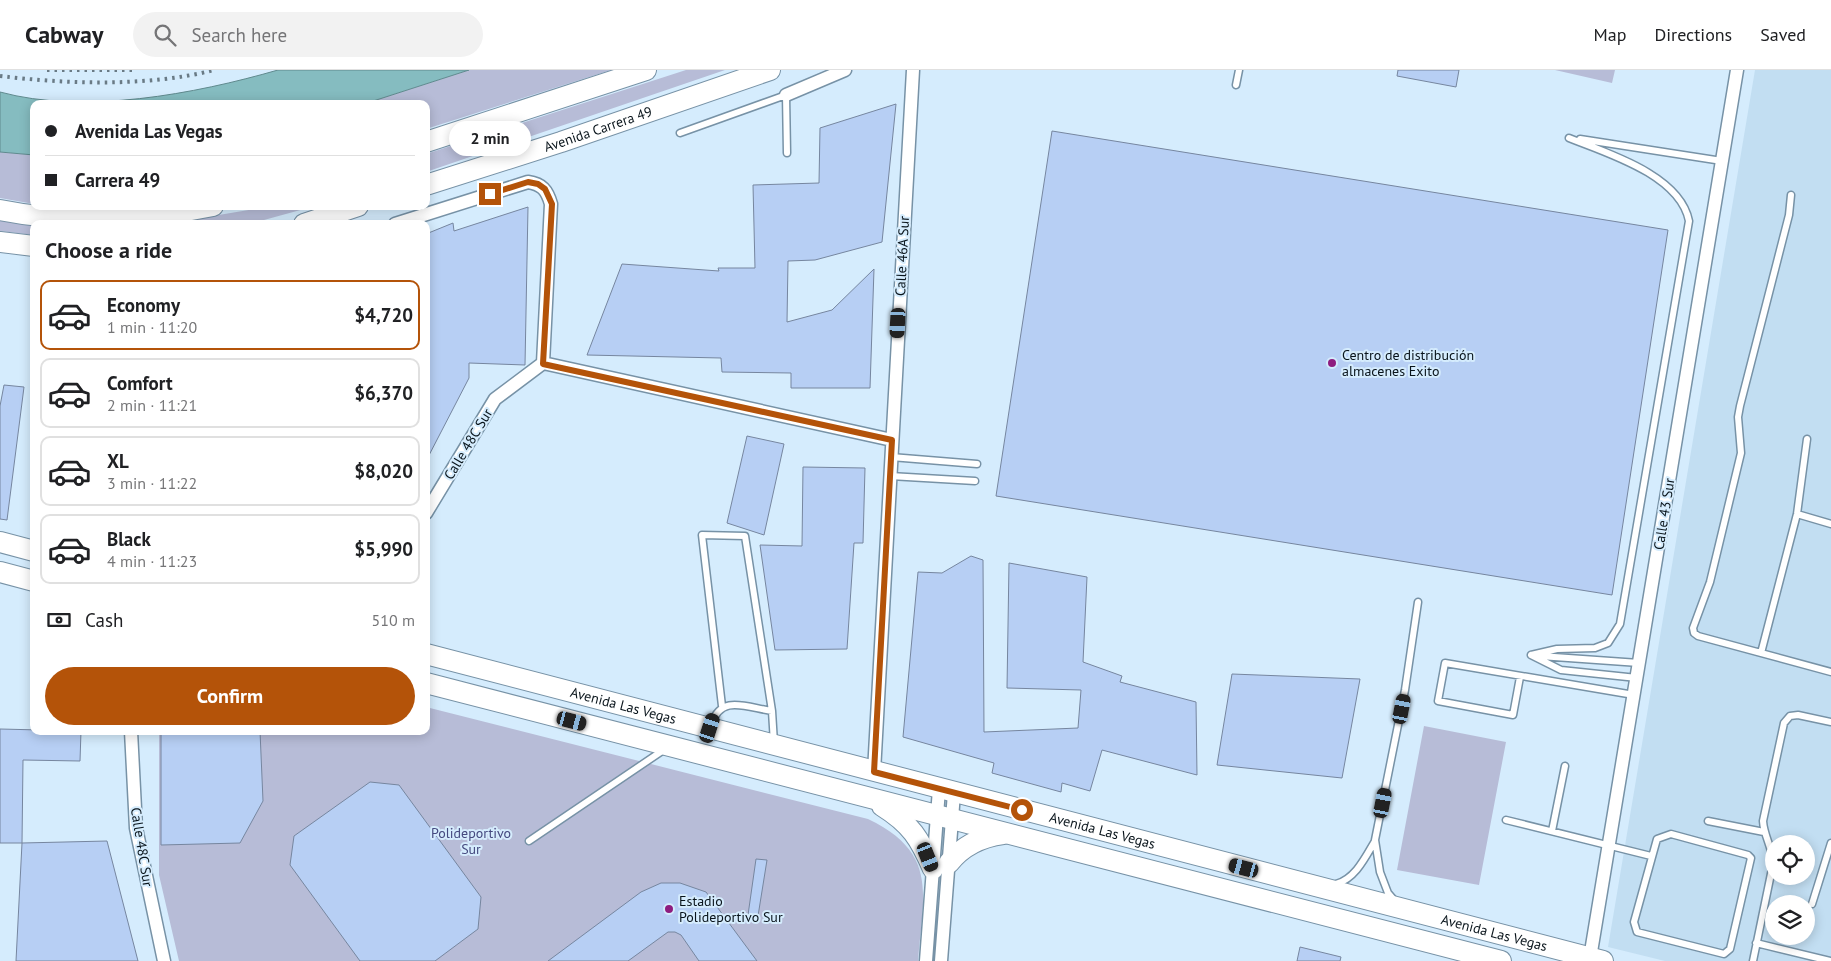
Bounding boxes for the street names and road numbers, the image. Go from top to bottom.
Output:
street label: Avenida Carrera 49 [542,102,655,156]
street label: Calle 46A Sur [891,215,913,296]
street label: Calle 48C Sur [440,405,496,483]
street label: Calle 43 Sur [1649,477,1679,551]
street label: Avenida Las Vegas [568,683,678,728]
street label: Calle 48C Sur [127,806,157,888]
street label: Avenida Las Vegas [1047,808,1157,853]
street label: Avenida Las Vegas [1439,910,1549,955]

